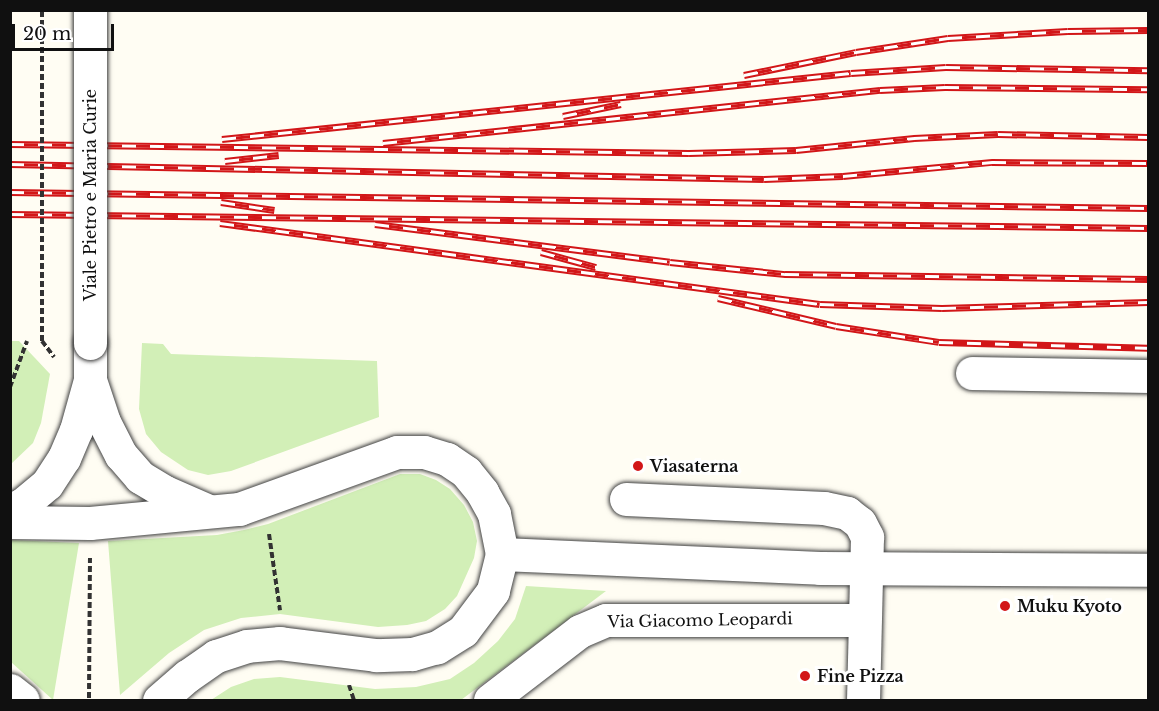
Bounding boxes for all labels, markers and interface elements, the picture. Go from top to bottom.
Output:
scale bar [15,12,117,50]
text: 20 m [23,23,71,45]
street label: Viale Pietro e Maria Curie [80,89,100,301]
place label: Viasaterna [650,456,738,476]
marker: Viasaterna [631,459,645,473]
place label: Muku Kyoto [1017,596,1122,616]
marker: Muku Kyoto [998,599,1012,613]
street label: Via Giacomo Leopardi [607,609,793,631]
place label: Fine Pizza [817,666,904,686]
marker: Fine Pizza [798,669,812,683]

